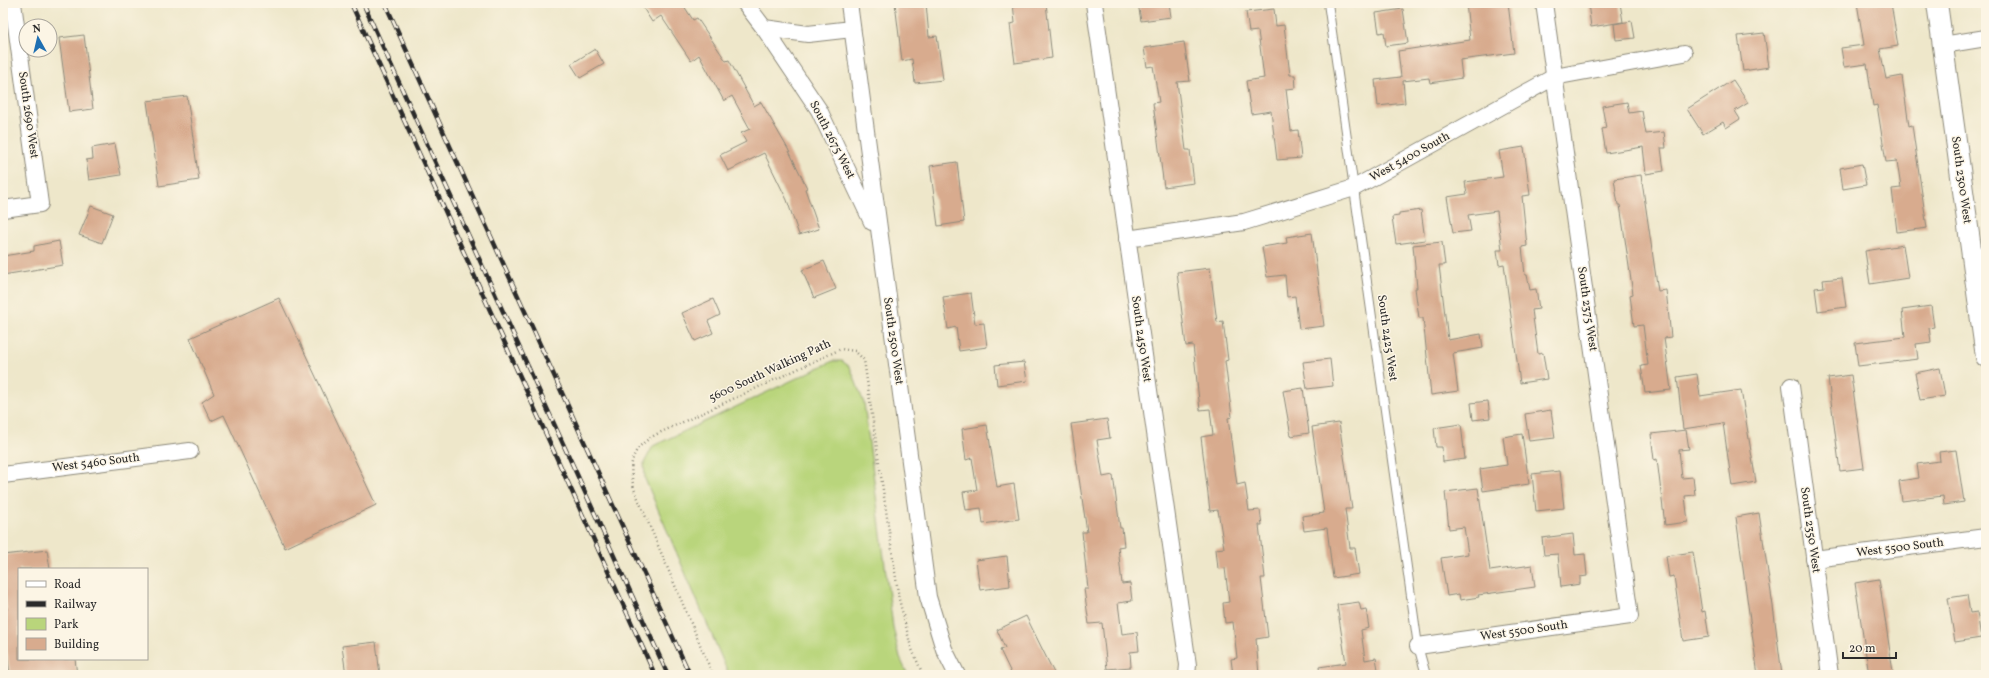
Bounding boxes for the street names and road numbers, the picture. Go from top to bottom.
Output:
street label: South 2690 West [14,70,42,160]
street label: South 2675 West [805,98,859,182]
street label: West 5400 South [1367,128,1453,186]
street label: South 2300 West [1947,135,1975,225]
street label: South 2375 West [1573,266,1601,352]
street label: South 2425 West [1373,294,1401,382]
street label: South 2450 West [1127,295,1155,383]
street label: South 2500 West [879,296,907,386]
street label: 5600 South Walking Path [706,336,834,406]
street label: West 5460 South [51,450,141,476]
street label: South 2350 West [1796,486,1824,574]
street label: West 5500 South [1855,535,1945,561]
street label: West 5500 South [1479,617,1569,645]

